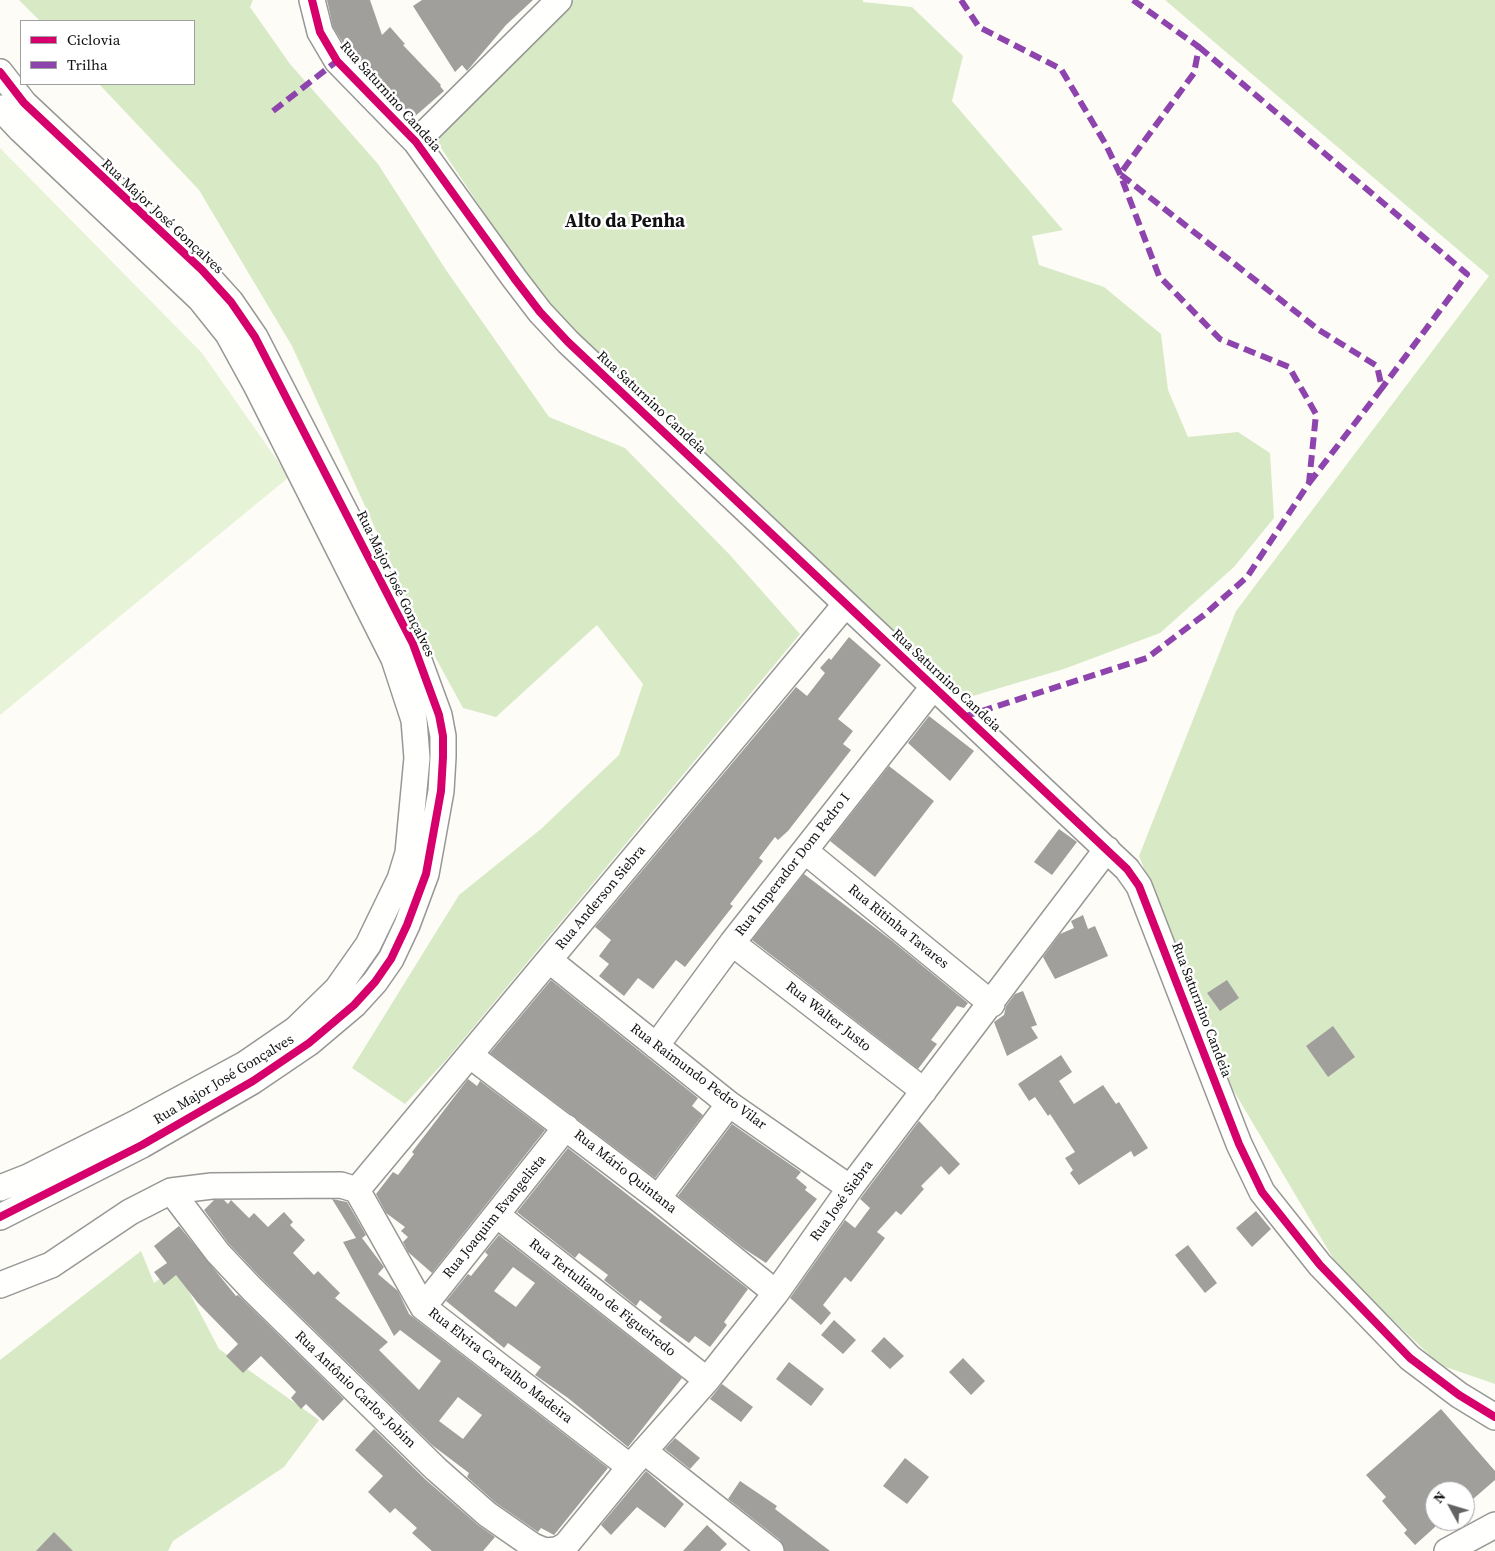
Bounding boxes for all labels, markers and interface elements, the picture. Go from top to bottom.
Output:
legend [20,20,195,85]
text: Ciclovia [67,29,120,50]
street label: Rua Saturnino Candeia [336,38,444,156]
text: Trilha [67,54,108,75]
street label: Rua Major José Gonçalves [98,156,226,278]
district label: Alto da Penha [565,211,685,233]
street label: Rua Saturnino Candeia [593,348,709,458]
street label: Rua Major José Gonçalves [352,508,438,660]
street label: Rua Saturnino Candeia [888,626,1004,736]
street label: Rua Imperador Dom Pedro I [732,790,854,940]
street label: Rua Anderson Siebra [552,842,650,954]
street label: Rua Ritinha Tavares [844,881,952,973]
street label: Rua Saturnino Candeia [1167,940,1235,1080]
street label: Rua Walter Justo [782,979,874,1055]
street label: Rua Raimundo Pedro Vilar [627,1020,769,1134]
street label: Rua Major José Gonçalves [151,1031,297,1129]
street label: Rua Mário Quintana [570,1127,680,1217]
street label: Rua Joaquim Evangelista [440,1152,550,1282]
street label: Rua José Siebra [807,1157,877,1245]
street label: Rua Tertuliano de Figueiredo [525,1236,679,1360]
street label: Rua Elvira Carvalho Madeira [425,1304,575,1428]
street label: Rua Antônio Carlos Jobim [291,1328,419,1452]
north arrow [1425,1481,1475,1531]
text: N [1428,1487,1450,1507]

